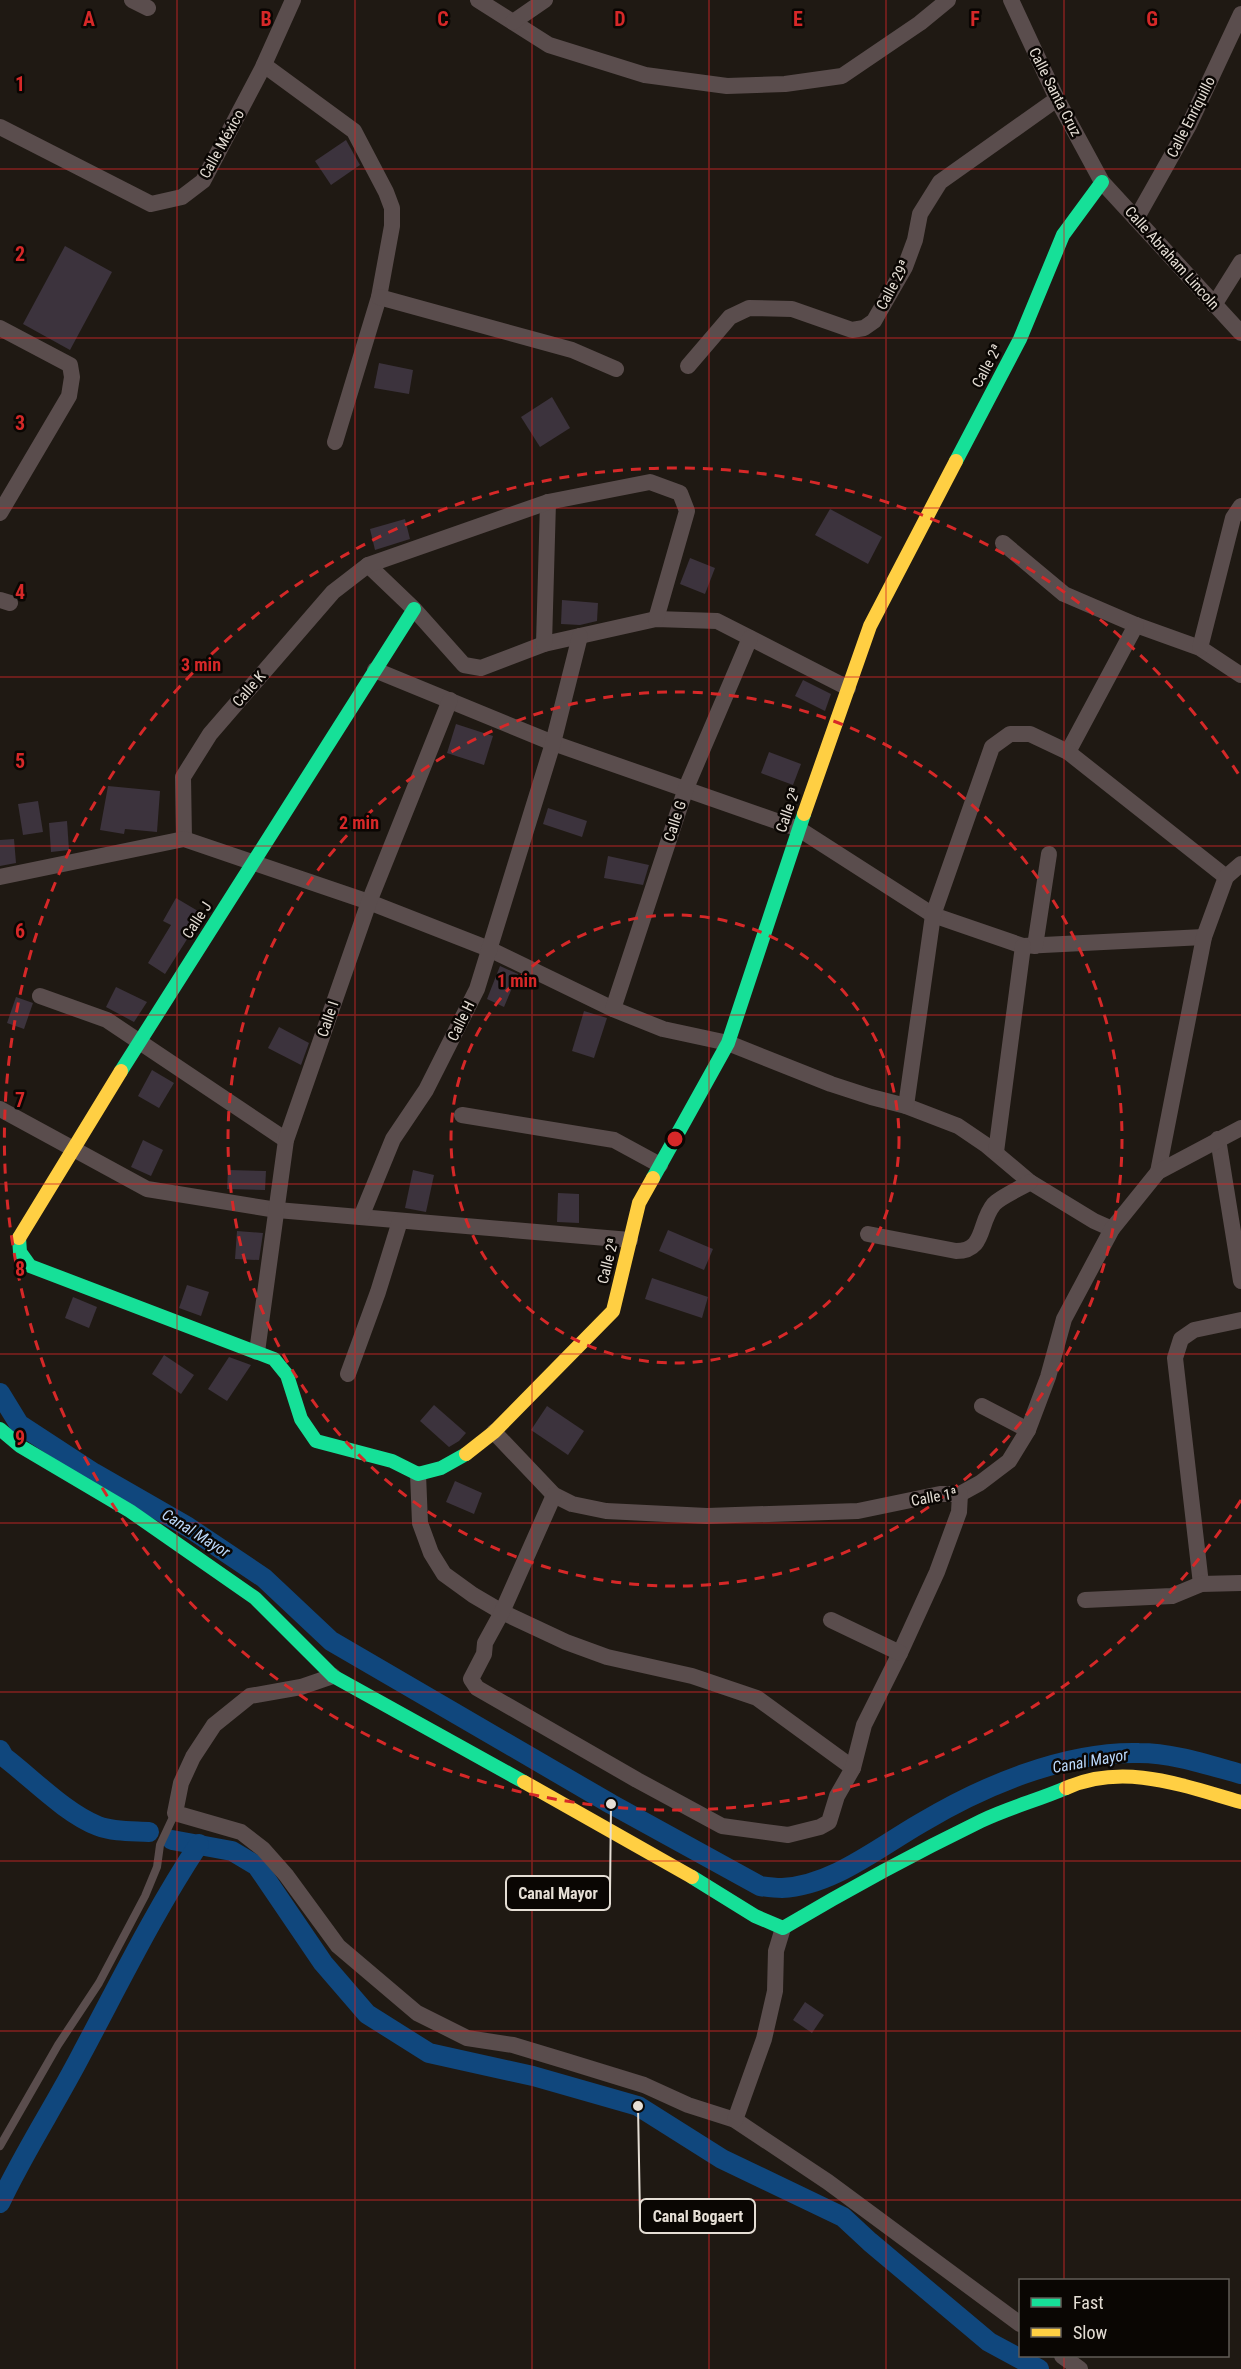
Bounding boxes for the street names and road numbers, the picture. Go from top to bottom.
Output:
street label: Calle Santa Cruz [1025,45,1085,139]
street label: Calle Enriquillo [1163,74,1219,160]
street label: Calle México [196,106,248,182]
street label: Calle Abraham Lincoln [1121,203,1223,313]
street label: Calle 29ª [872,257,914,313]
street label: Calle 2ª [968,341,1006,391]
street label: Calle K [229,667,270,710]
street label: Calle 2ª [772,785,804,835]
street label: Calle G [660,798,690,844]
street label: Calle J [178,898,216,942]
street label: Calle H [444,998,478,1044]
street label: Calle I [314,999,342,1039]
street label: Calle 2ª [594,1236,622,1286]
street label: Calle 1ª [910,1484,958,1510]

